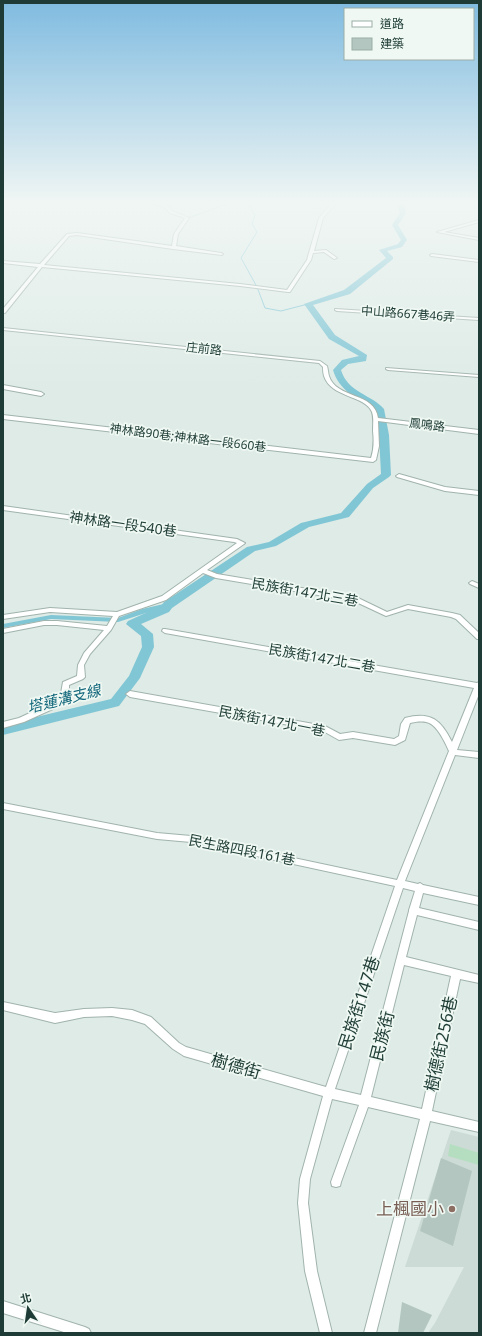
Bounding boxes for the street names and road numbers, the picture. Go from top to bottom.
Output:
street label: 中山路667巷46弄 [360,302,456,325]
street label: 庄前路 [185,338,223,359]
street label: 鳳鳴路 [408,414,446,435]
street label: 神林路90巷;神林路一段660巷 [109,419,267,456]
street label: 神林路一段540巷 [68,507,178,540]
street label: 民族街147北三巷 [250,573,360,610]
street label: 民族街147北二巷 [267,639,377,676]
street label: 民族街147北一巷 [217,701,327,740]
street label: 民生路四段161巷 [187,830,297,869]
street label: 民族街147巷 [334,954,384,1052]
street label: 樹德街256巷 [419,994,462,1094]
street label: 民族街 [366,1009,398,1063]
street label: 樹德街 [208,1047,264,1084]

